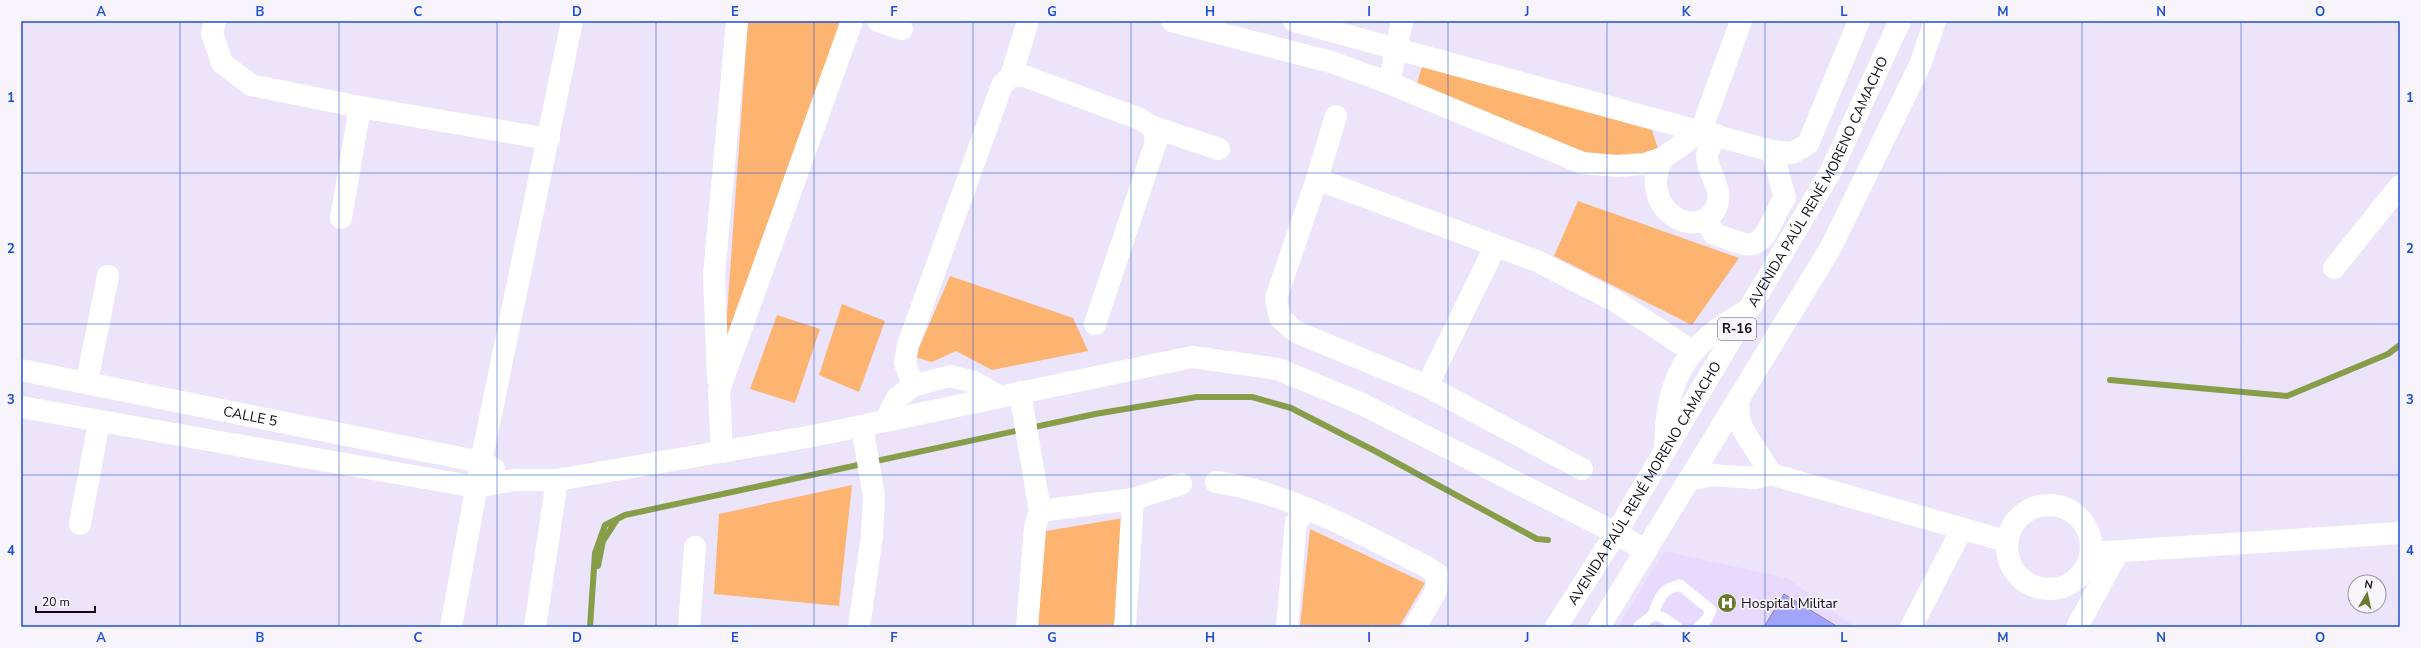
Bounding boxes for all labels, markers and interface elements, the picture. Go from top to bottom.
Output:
text: A [96,3,106,21]
text: B [256,3,265,21]
text: C [414,3,423,21]
text: D [572,3,582,21]
text: E [731,3,739,21]
text: F [890,3,898,21]
text: G [1047,3,1057,21]
text: H [1205,3,1215,21]
text: I [1367,3,1371,21]
text: J [1524,3,1529,21]
text: K [1682,3,1691,21]
text: L [1840,3,1848,21]
text: M [1997,3,2009,21]
text: N [2156,3,2166,21]
text: O [2315,3,2325,21]
street label: AVENIDA PAÚL RENÉ MORENO CAMACHO [1743,53,1892,310]
text: 1 [7,89,15,107]
text: 1 [2406,89,2414,107]
text: 2 [7,240,15,258]
text: 2 [2406,240,2414,258]
road number: R-16 [1718,318,1756,340]
street label: AVENIDA PAÚL RENÉ MORENO CAMACHO [1563,358,1725,608]
text: 3 [7,391,15,409]
text: 3 [2406,391,2414,409]
street label: CALLE 5 [222,401,279,431]
text: 4 [7,542,15,560]
text: 4 [2406,542,2414,560]
north arrow [2347,574,2387,614]
text: N [2363,577,2374,593]
scale bar [36,588,95,614]
hospital icon: Hospital Militar [1716,592,1738,614]
text: 20 m [42,594,70,610]
place label: Hospital Militar [1741,594,1838,613]
text: A [96,629,106,647]
text: B [256,629,265,647]
text: C [414,629,423,647]
text: D [572,629,582,647]
text: E [731,629,739,647]
text: F [890,629,898,647]
text: G [1047,629,1057,647]
text: H [1205,629,1215,647]
text: I [1367,629,1371,647]
text: J [1524,629,1529,647]
text: K [1682,629,1691,647]
text: L [1840,629,1848,647]
text: M [1997,629,2009,647]
text: N [2156,629,2166,647]
text: O [2315,629,2325,647]

